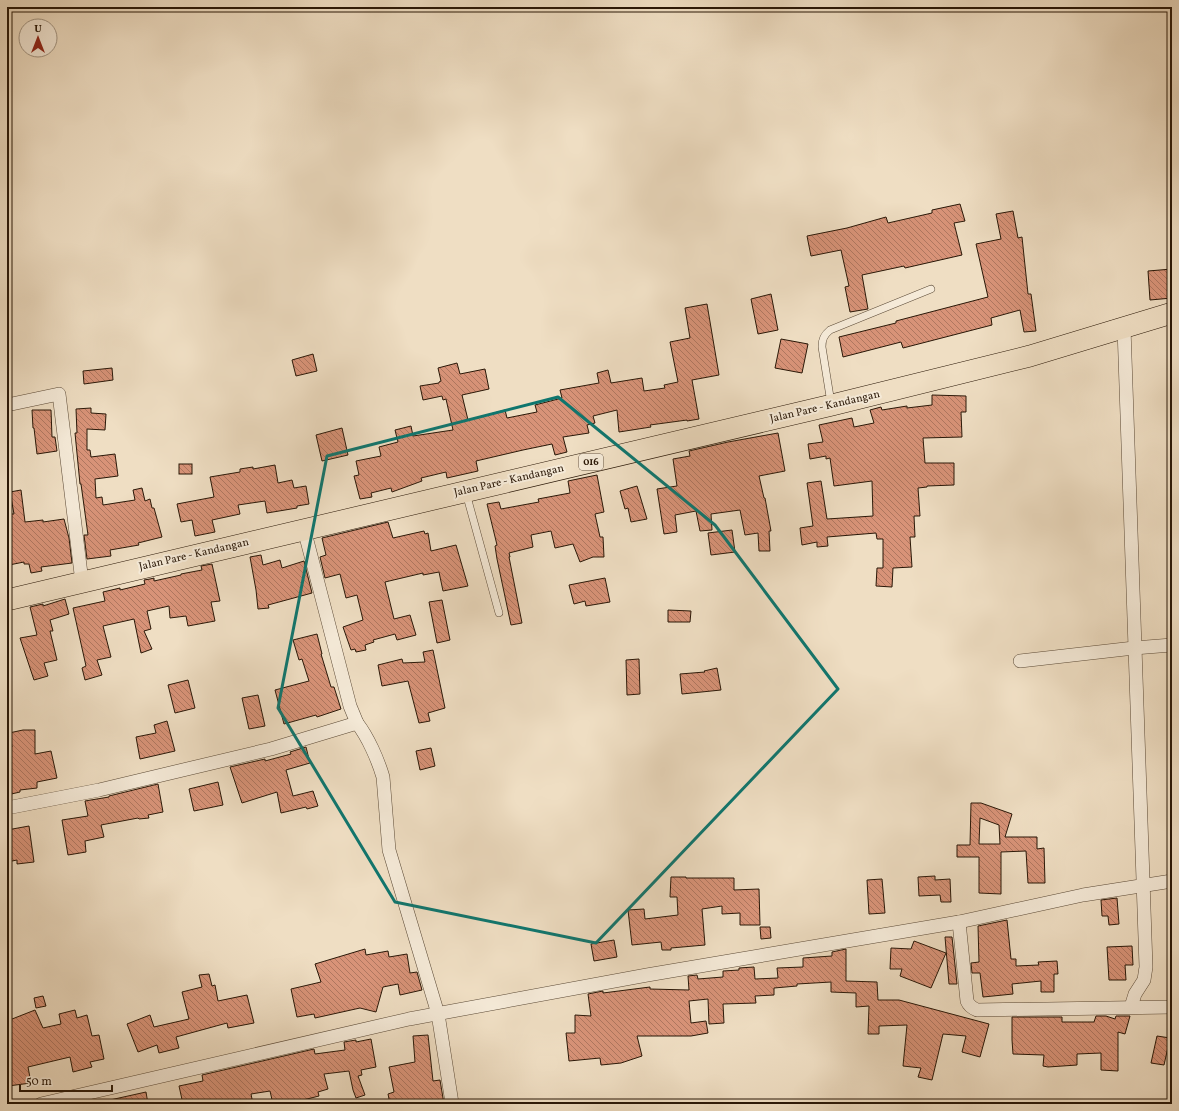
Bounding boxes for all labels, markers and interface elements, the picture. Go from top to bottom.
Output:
north arrow [18,18,58,58]
text: U [34,22,42,37]
street label: Jalan Pare - Kandangan [769,387,882,427]
road number: 016 [579,454,603,470]
street label: Jalan Pare - Kandangan [453,461,566,501]
street label: Jalan Pare - Kandangan [138,535,251,575]
scale bar [20,1067,112,1093]
text: 50 m [26,1074,52,1090]

